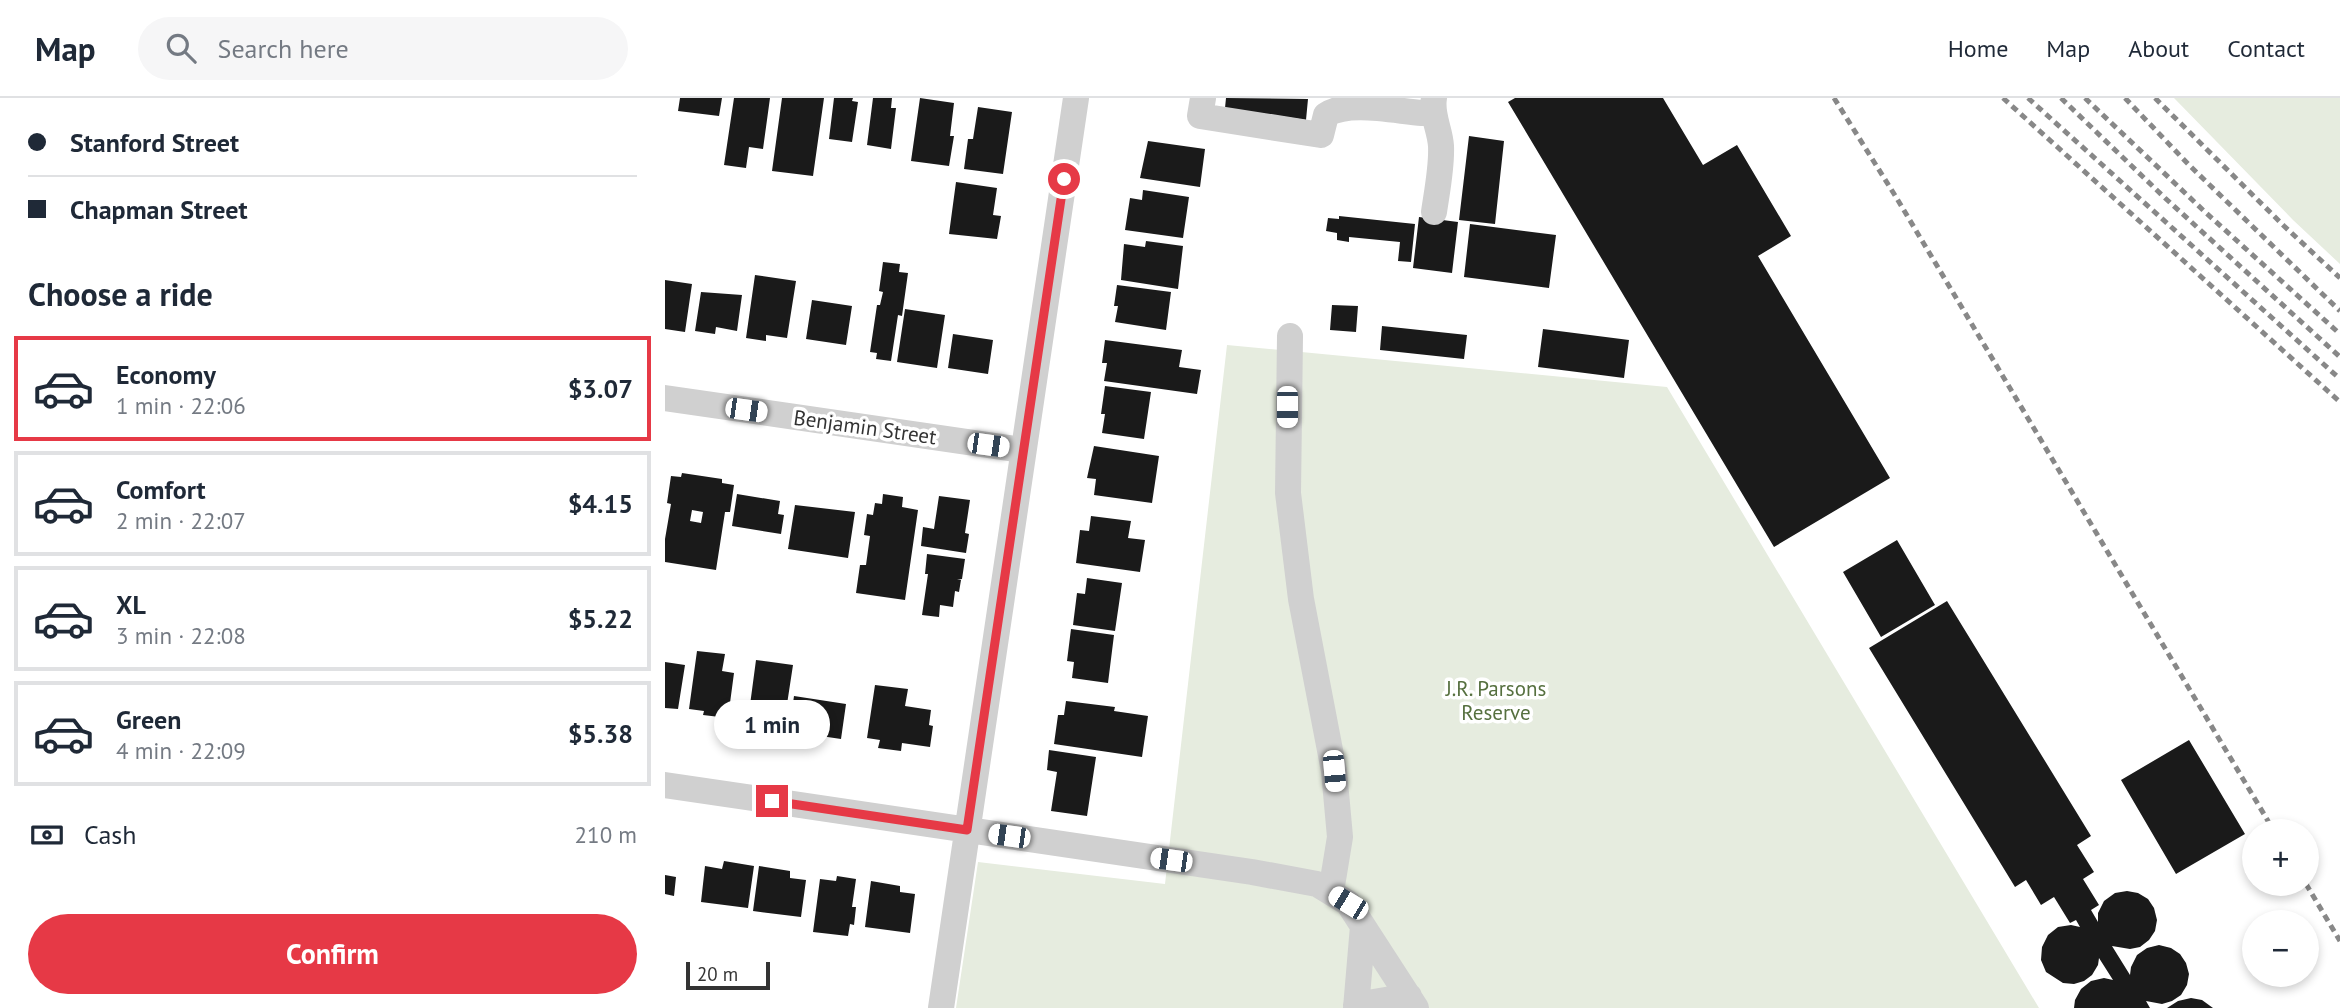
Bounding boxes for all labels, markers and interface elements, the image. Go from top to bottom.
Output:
search box [138,17,628,80]
text: Map [35,27,96,70]
icon: search [162,29,200,67]
text: Search here [218,32,349,65]
text: Home [1948,33,2008,64]
text: Map [2046,33,2090,64]
text: About [2128,33,2189,64]
text: Contact [2227,33,2305,64]
text: Stanford Street [70,126,239,159]
route start [1048,163,1080,195]
text: Chapman Street [70,193,248,226]
text: Choose a ride [28,273,213,315]
icon: car [32,357,95,420]
text: Economy [116,358,216,391]
text: $3.07 [568,372,633,405]
car [1277,386,1298,428]
text: 1 min · 22:06 [116,391,246,420]
car [724,397,769,423]
street label: Benjamin Street [792,404,938,450]
car [966,432,1011,458]
icon: car [32,472,95,535]
text: Comfort [116,473,206,506]
text: $4.15 [568,487,633,520]
text: 2 min · 22:07 [116,506,246,535]
icon: car [32,587,95,650]
text: XL [116,588,146,621]
text: $5.22 [568,602,633,635]
text: 3 min · 22:08 [116,621,246,650]
park label: J.R. Parsons Reserve [1445,675,1546,726]
callout: 1 min [714,700,830,748]
icon: car [32,702,95,765]
text: Green [116,703,181,736]
text: 1 min [744,710,800,739]
text: $5.38 [568,717,633,750]
text: 4 min · 22:09 [116,736,246,765]
car [1322,749,1347,793]
route end [756,785,788,817]
icon: cash [28,816,66,854]
text: Cash [84,818,136,851]
map controls [2242,819,2319,987]
button: + [2242,819,2319,896]
text: 210 m [575,820,637,849]
car [987,823,1032,849]
car [1149,847,1194,873]
car [1325,883,1372,923]
button: − [2242,910,2319,987]
button: Confirm [28,914,637,994]
scale bar [686,959,770,991]
text: 20 m [697,962,738,986]

